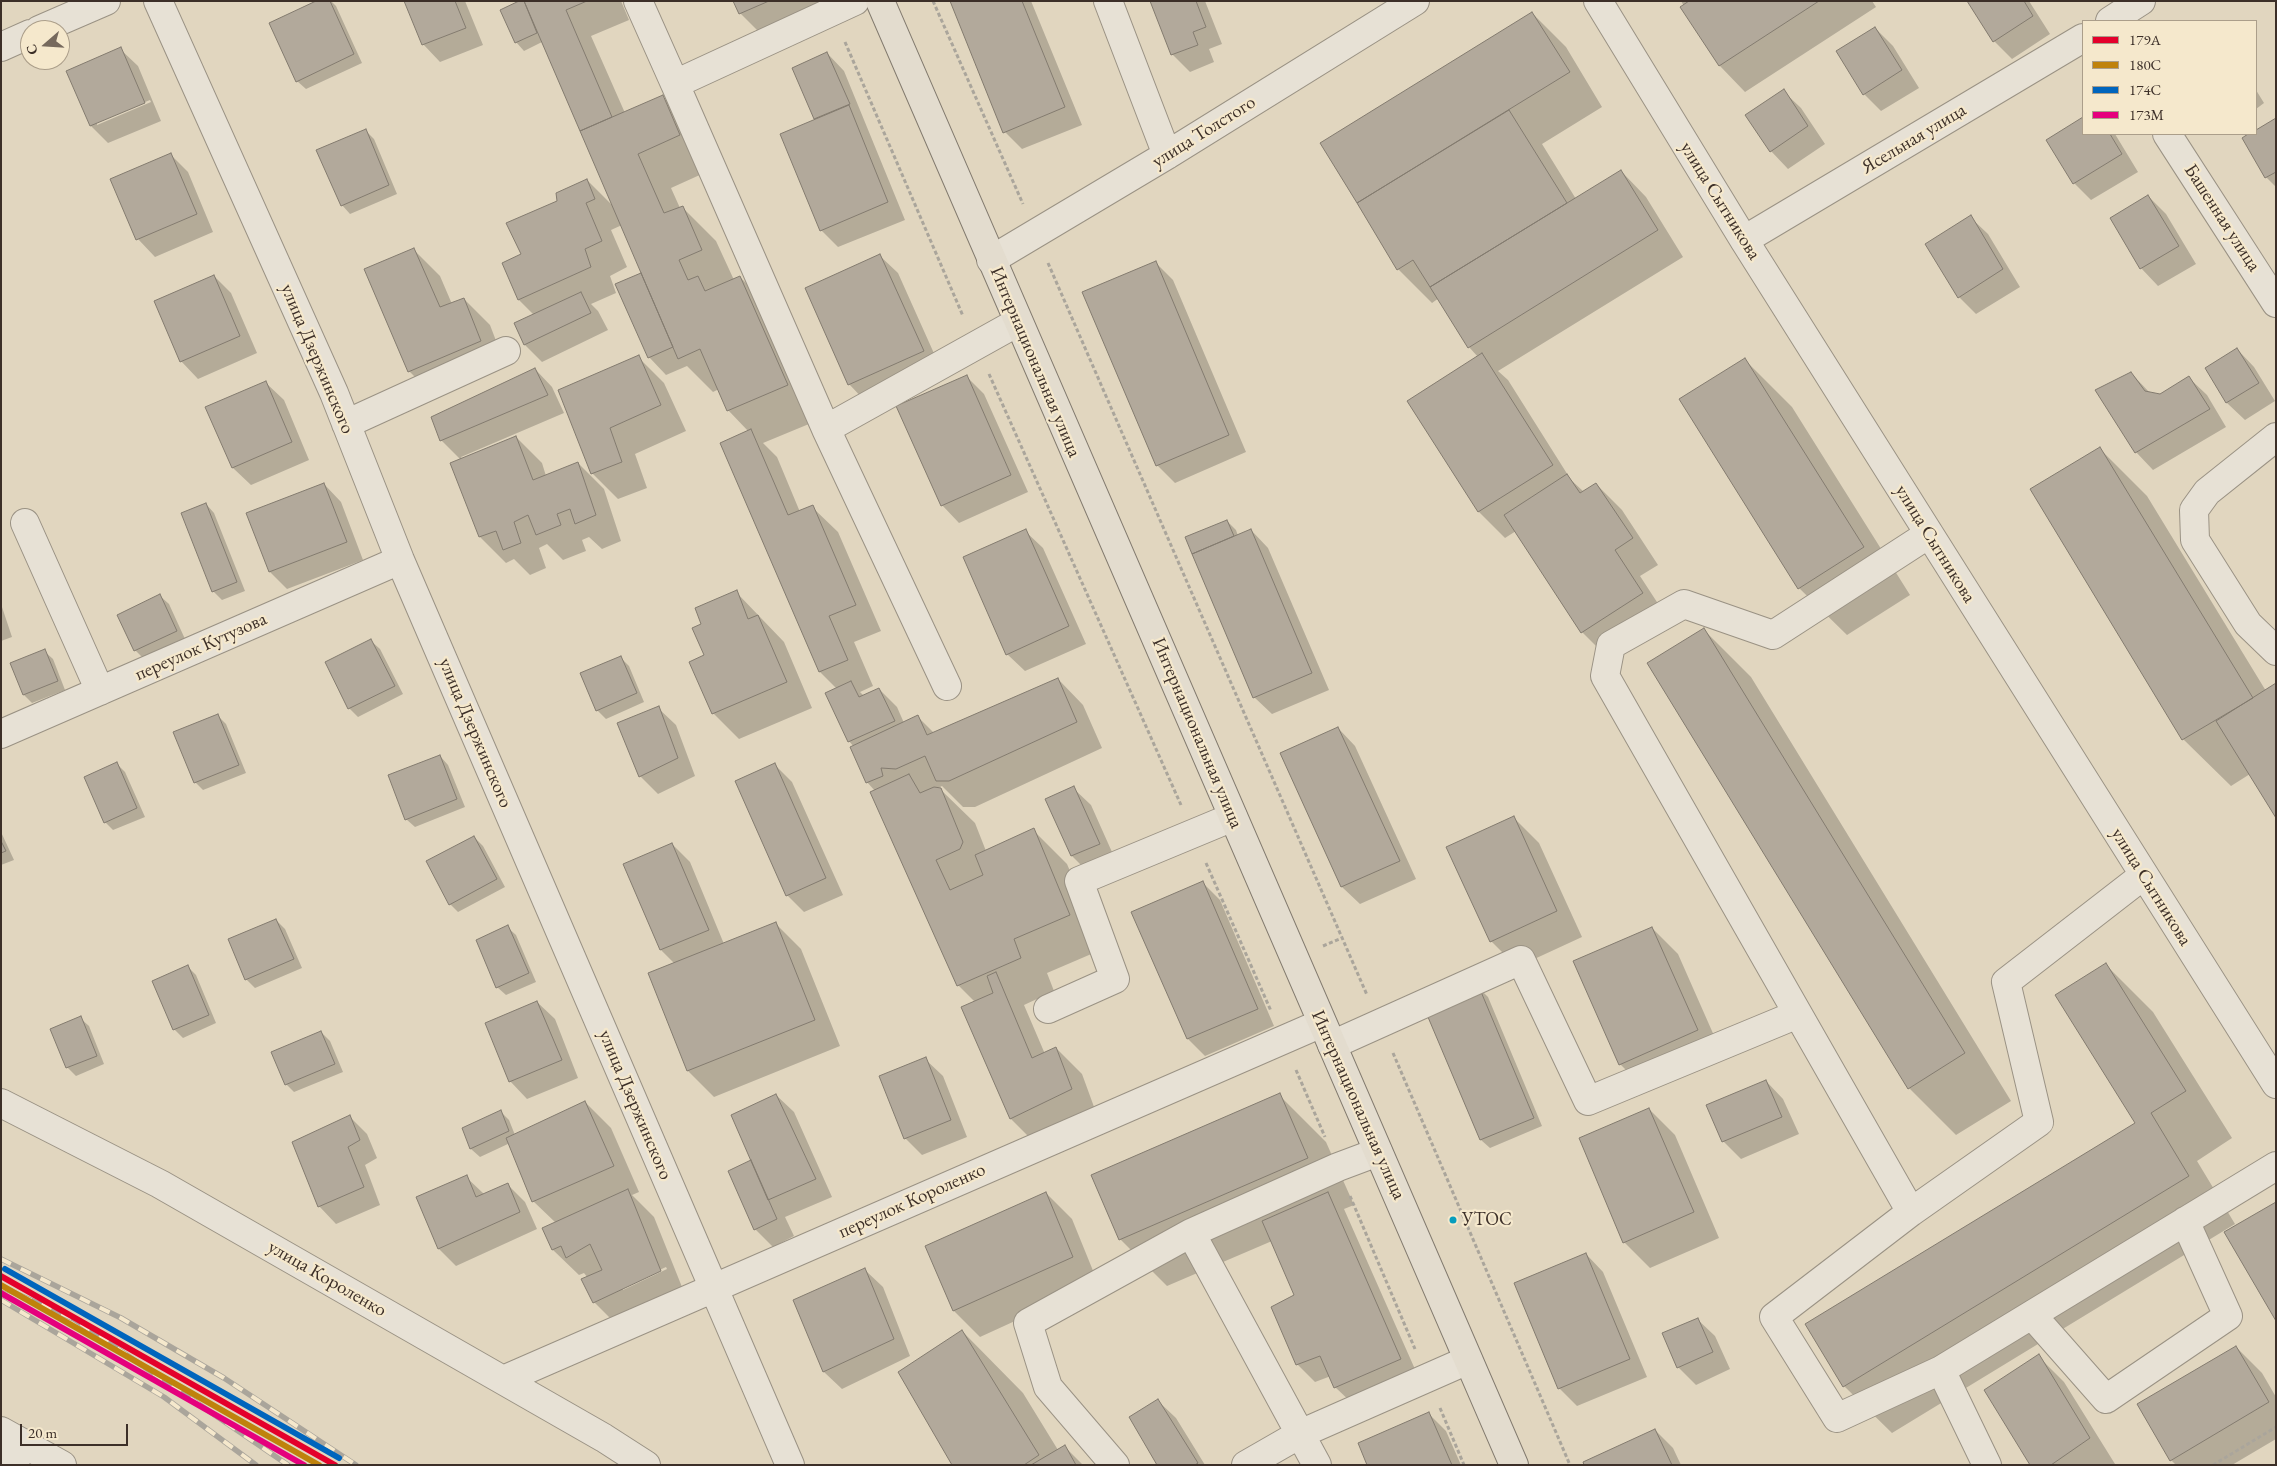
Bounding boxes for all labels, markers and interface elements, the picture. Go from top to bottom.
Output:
north arrow [20,20,70,70]
legend [2082,20,2257,135]
text: 179А [2129,30,2161,49]
text: С [22,42,42,57]
text: 180С [2129,55,2161,74]
text: 174С [2129,80,2161,99]
street label: улица Толстого [1148,91,1260,173]
street label: Ясельная улица [1857,99,1971,179]
text: 173М [2129,105,2164,124]
street label: улица Сытникова [1675,138,1765,264]
street label: Башенная улица [2179,160,2265,276]
street label: Интернациональная улица [984,263,1086,461]
street label: улица Дзержинского [275,281,359,437]
street label: улица Сытникова [1890,481,1980,607]
street label: переулок Кутузова [132,608,270,686]
street label: Интернациональная улица [1146,634,1248,832]
street label: улица Дзержинского [433,655,517,811]
street label: улица Сытникова [2106,824,2196,950]
street label: Интернациональная улица [1306,1007,1410,1203]
street label: улица Дзержинского [593,1027,677,1183]
street label: переулок Короленко [835,1158,989,1244]
place label: УТОС [1462,1209,1512,1231]
marker: УТОС [1448,1215,1458,1225]
street label: улица Короленко [264,1236,390,1322]
scale bar [22,1414,130,1446]
text: 20 m [28,1423,57,1442]

